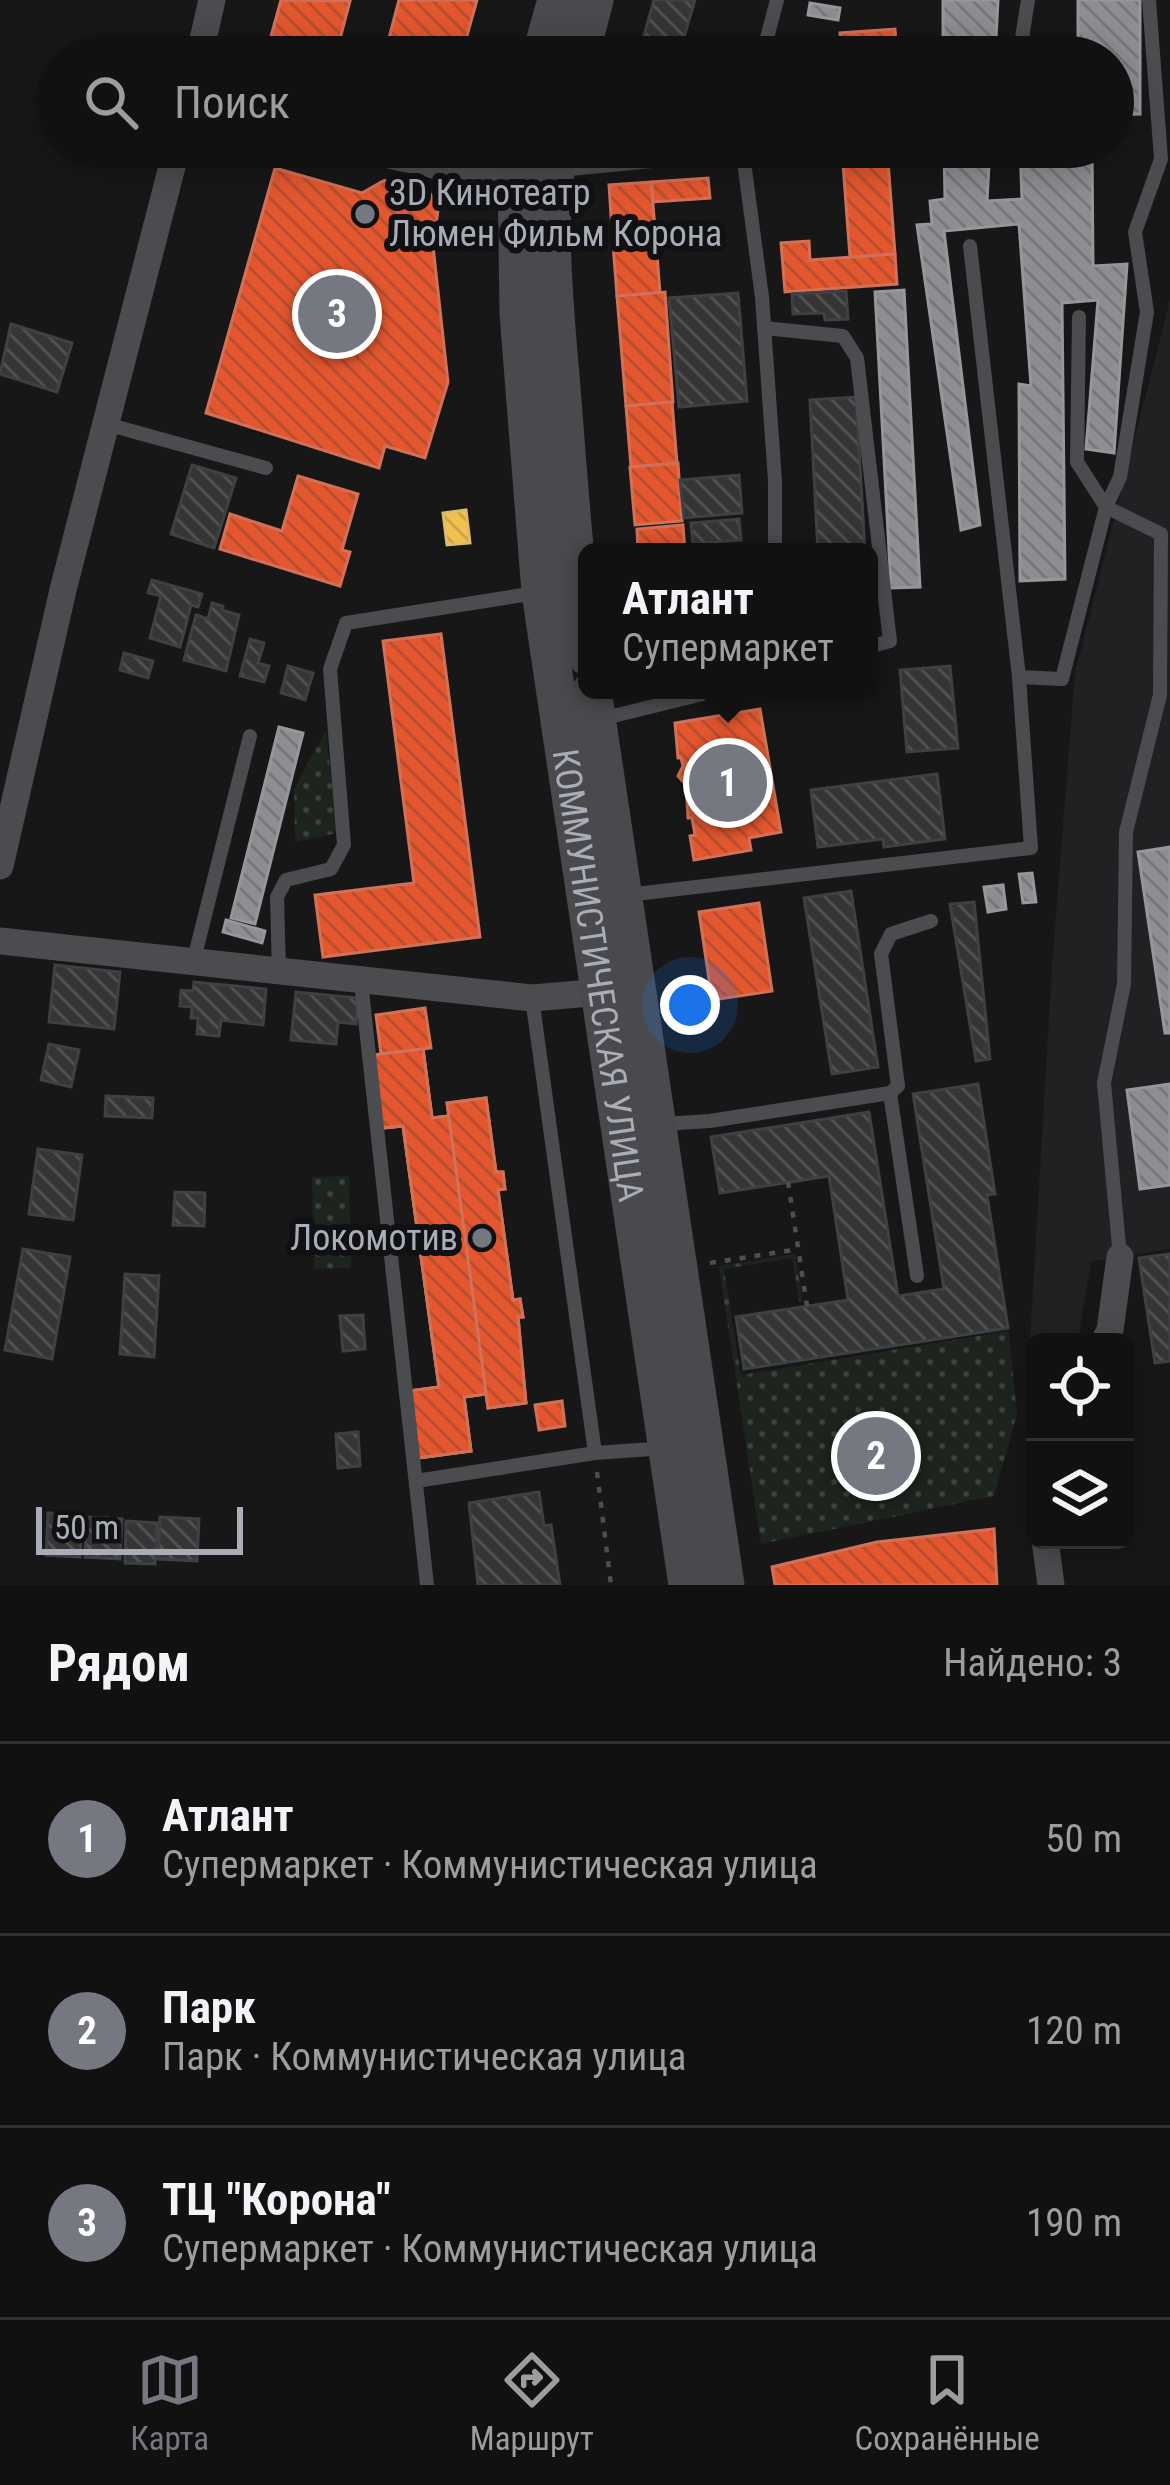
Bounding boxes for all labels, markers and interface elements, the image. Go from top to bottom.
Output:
search box [36,36,1134,168]
icon: search [78,69,144,135]
text: Поиск [174,76,290,129]
place label: 3D Кинотеатр Люмен Фильм Корона [389,172,722,255]
marker: 3D Кинотеатр Люмен Фильм Корона [352,201,378,227]
pin: 3 [298,269,376,359]
popup [578,543,878,699]
text: Атлант [622,572,754,625]
text: Супермаркет [622,625,834,671]
pin: 1 [689,738,767,828]
street label: КОММУНИСТИЧЕСКАЯ УЛИЦА [544,746,652,1205]
your location [660,975,720,1035]
place label: Локомотив [290,1217,458,1259]
marker: Локомотив [469,1225,495,1251]
map controls [1026,1333,1134,1549]
button: locate [1026,1333,1134,1441]
pin: 2 [837,1411,915,1501]
button: layers [1026,1441,1134,1549]
scale bar [36,1501,243,1554]
text: 50 m [54,1508,119,1547]
text: Рядом [48,1634,190,1693]
text: Найдено: 3 [943,1640,1122,1686]
text: Атлант [162,1789,294,1842]
text: 1 [77,1816,97,1862]
text: 50 m [1045,1816,1122,1862]
text: Супермаркет · Коммунистическая улица [162,1842,818,1888]
text: Парк [162,1981,256,2034]
text: 2 [77,2008,97,2054]
text: 120 m [1026,2008,1122,2054]
text: Парк · Коммунистическая улица [162,2034,687,2080]
text: ТЦ "Корона" [162,2173,391,2226]
text: 3 [77,2200,97,2246]
text: 190 m [1026,2200,1122,2246]
text: Супермаркет · Коммунистическая улица [162,2226,818,2272]
tab: Карта [130,2347,209,2458]
tab: Маршрут [470,2347,594,2458]
tab: Сохранённые [854,2347,1040,2458]

